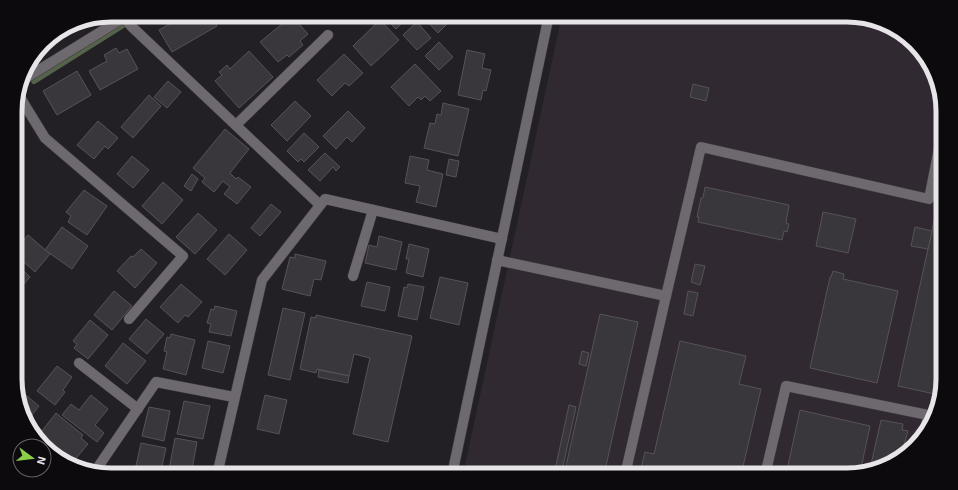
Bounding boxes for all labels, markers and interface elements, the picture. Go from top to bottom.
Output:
north arrow [12,438,52,478]
text: N [35,455,49,466]

